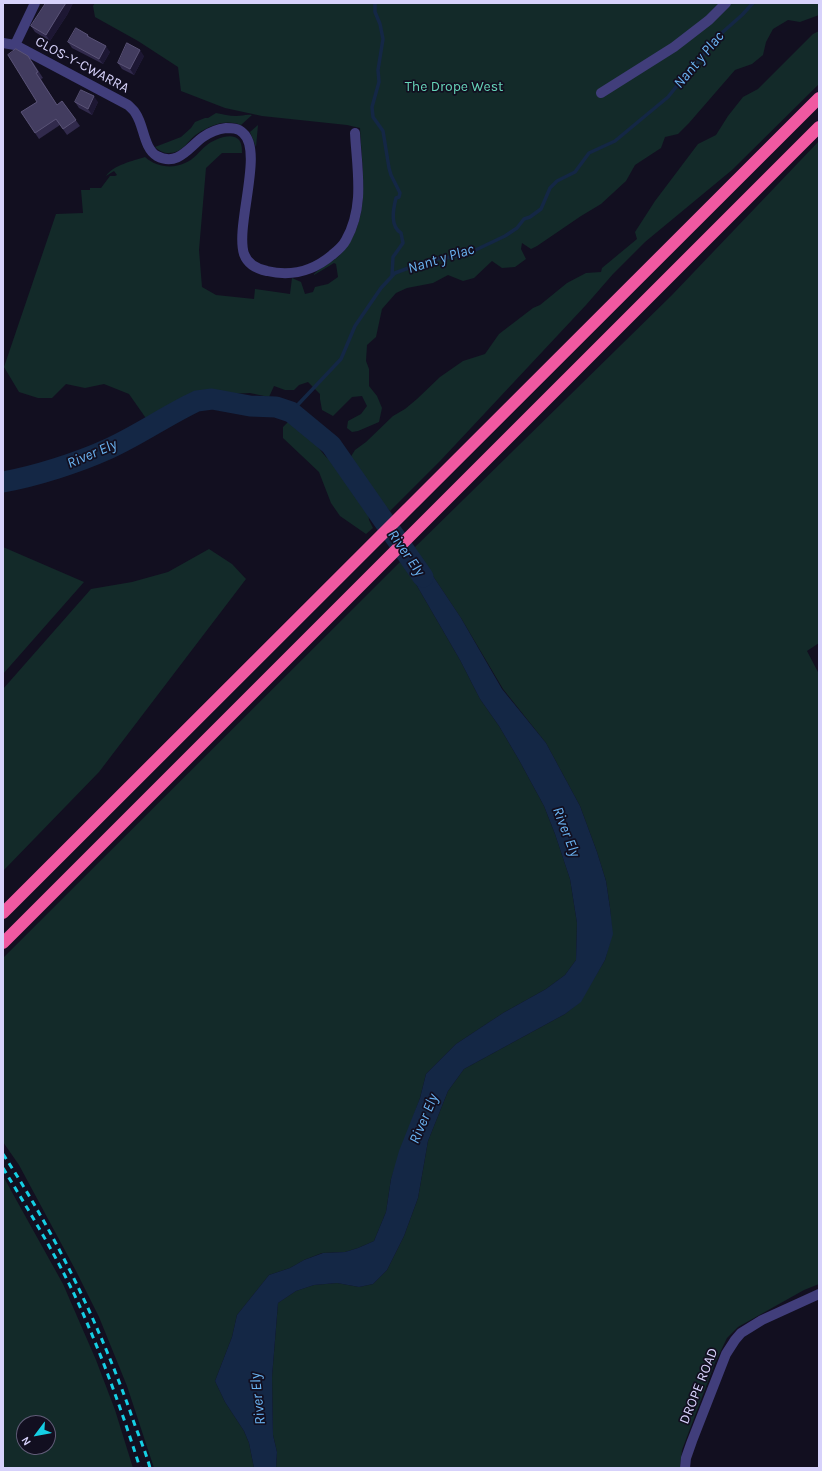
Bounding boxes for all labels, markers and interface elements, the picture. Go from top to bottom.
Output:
water label: Nant y Plac [670,28,728,92]
street label: CLOS-Y-CWARRA [32,33,132,97]
park label: The Drope West [405,79,503,95]
water label: Nant y Plac [405,240,477,278]
water label: River Ely [64,435,120,473]
water label: River Ely [384,526,428,580]
water label: River Ely [548,804,584,860]
water label: River Ely [405,1091,443,1147]
street label: DROPE ROAD [676,1345,722,1427]
water label: River Ely [246,1372,270,1426]
north arrow [16,1415,56,1455]
text: N [19,1434,34,1448]

